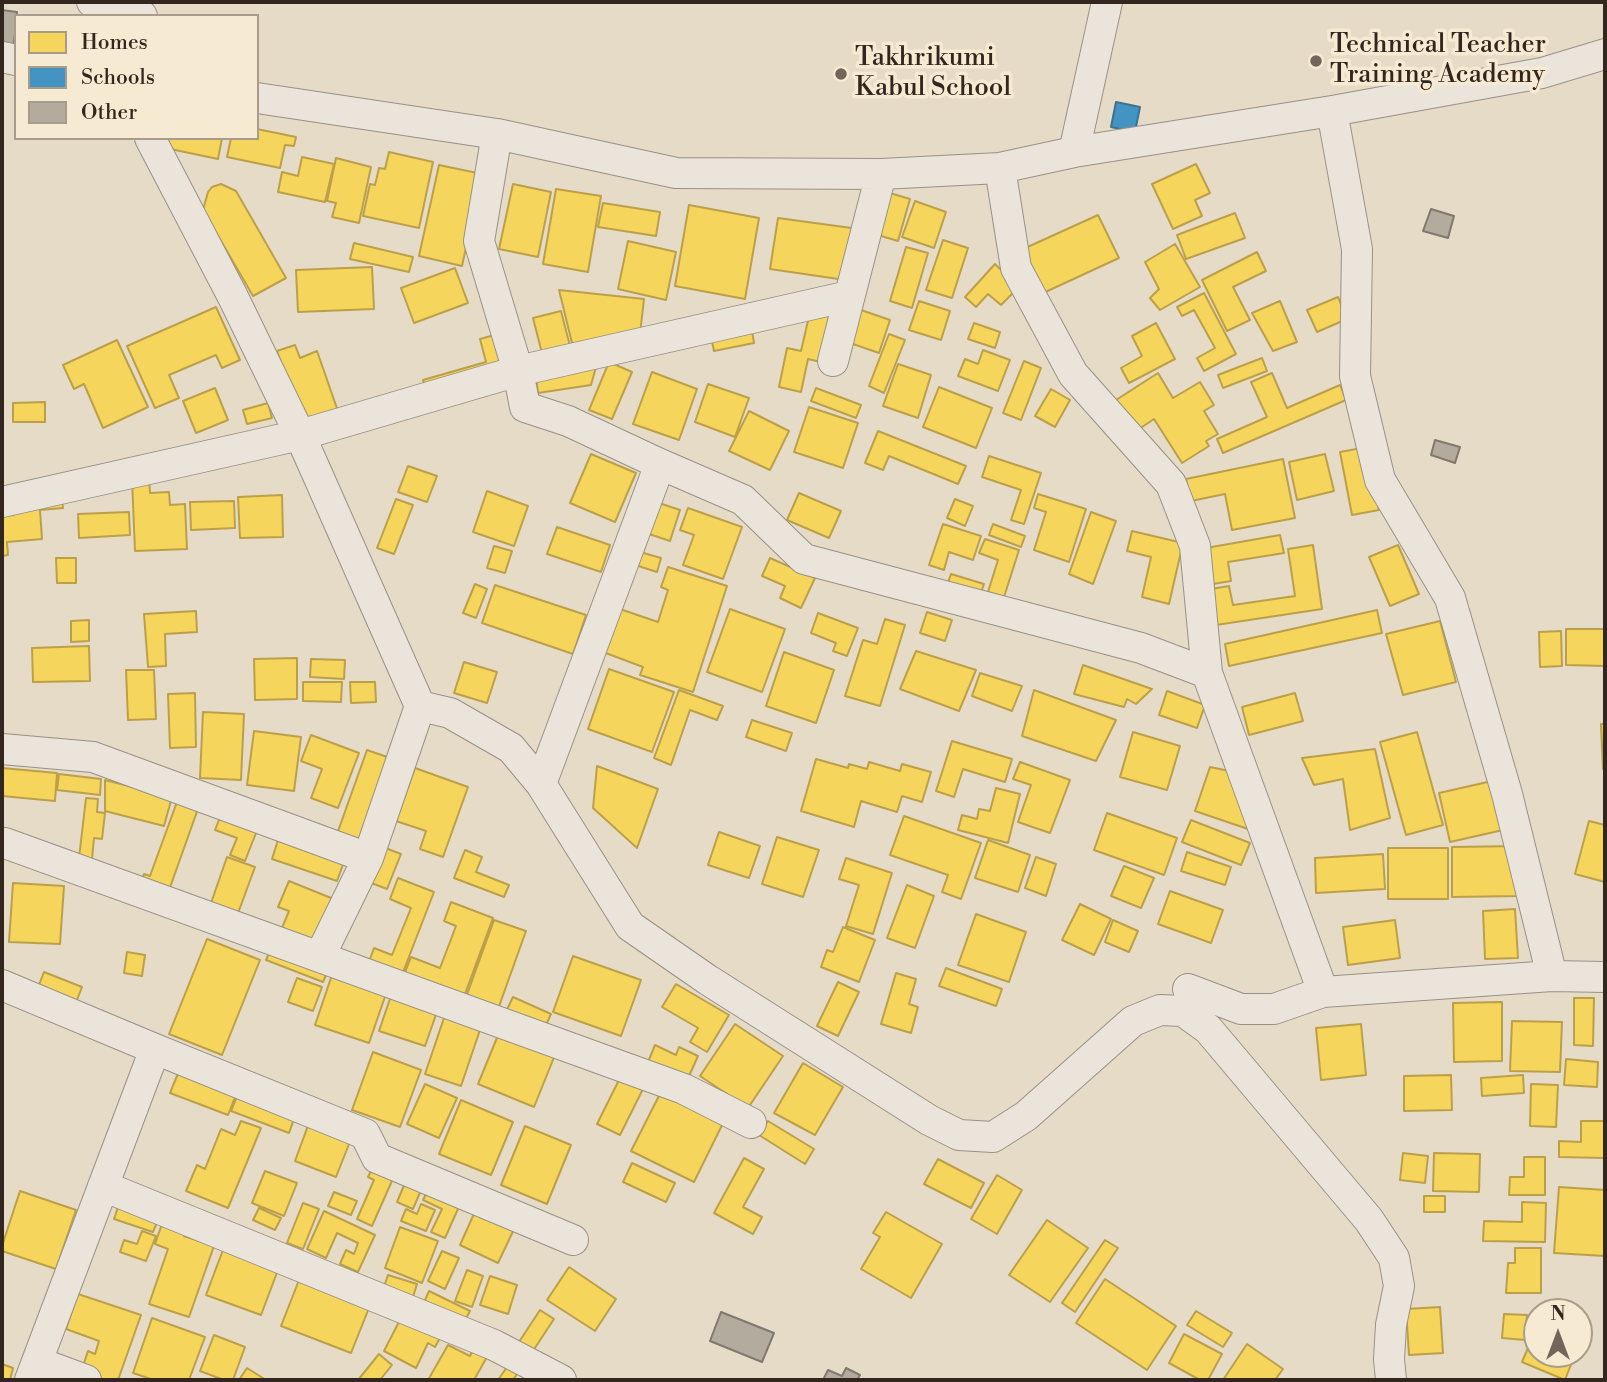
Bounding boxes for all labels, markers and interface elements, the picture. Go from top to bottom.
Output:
legend [14,14,259,140]
text: Homes [81,30,148,56]
place label: Technical Teacher Training Academy [1330,30,1546,92]
place label: Takhrikumi Kabul School [855,43,1011,104]
marker: Technical Teacher Training Academy [1308,53,1324,69]
text: Schools [81,65,155,91]
marker: Takhrikumi Kabul School [833,66,849,82]
text: Other [81,100,137,126]
north arrow [1523,1298,1593,1368]
text: N [1550,1302,1566,1326]

